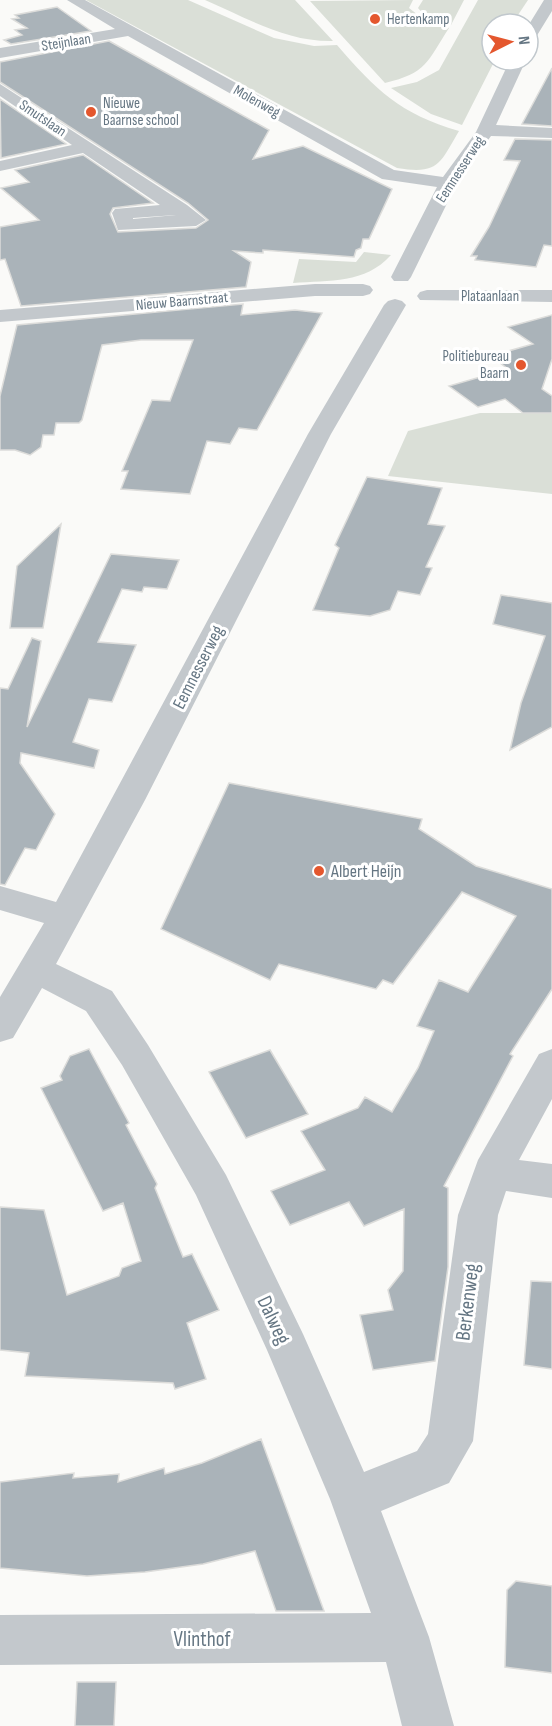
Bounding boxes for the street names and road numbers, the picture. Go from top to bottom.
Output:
street label: Steijnlaan [40,29,92,56]
street label: Molenweg [230,81,284,122]
street label: Smutslaan [15,96,70,141]
street label: Eemnesserweg [432,132,489,206]
street label: Plataanlaan [461,287,519,306]
street label: Nieuw Baarnstraat [135,288,229,315]
street label: Eemnesserweg [168,622,228,712]
street label: Berkenweg [450,1262,485,1342]
street label: Dalweg [252,1292,296,1348]
street label: Vlinthof [174,1627,231,1652]

